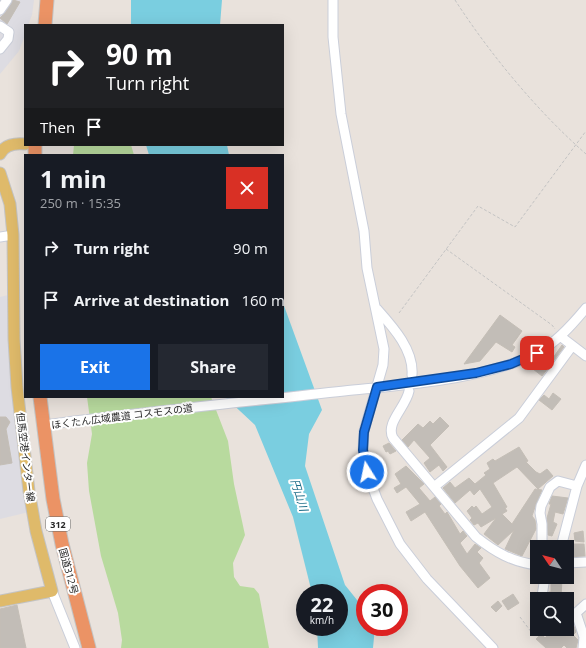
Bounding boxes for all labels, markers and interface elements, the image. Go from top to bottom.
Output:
text: 90 m [106,35,173,73]
icon: right [40,40,92,92]
text: Turn right [106,71,189,95]
icon: arrive [83,116,105,138]
text: Then [40,117,75,137]
text: 1 min [40,162,107,195]
button: close [226,167,268,209]
text: 250 m · 15:35 [40,194,121,212]
icon: right [40,237,62,259]
text: Turn right [74,238,149,258]
text: 90 m [233,238,268,258]
icon: arrive [40,289,62,311]
text: Arrive at destination [74,290,229,310]
text: 160 m [241,290,285,310]
pin [520,336,554,370]
icon: arrive [526,342,548,364]
button: Exit [40,344,150,390]
button: Share [158,344,268,390]
street label: ほくたん広域農道 コスモスの道 [50,400,194,432]
street label: 但馬空港インター線 [14,411,38,503]
position arrow [346,451,388,493]
water label: 円山川 [288,477,312,514]
road number: 312 [46,517,70,531]
north arrow [530,540,574,584]
map controls [530,540,574,636]
street label: 国道312号 [56,546,82,596]
speed limit sign: 30 [356,584,408,636]
text: 22 [311,591,333,618]
button: search [530,592,574,636]
text: km/h [310,613,334,627]

